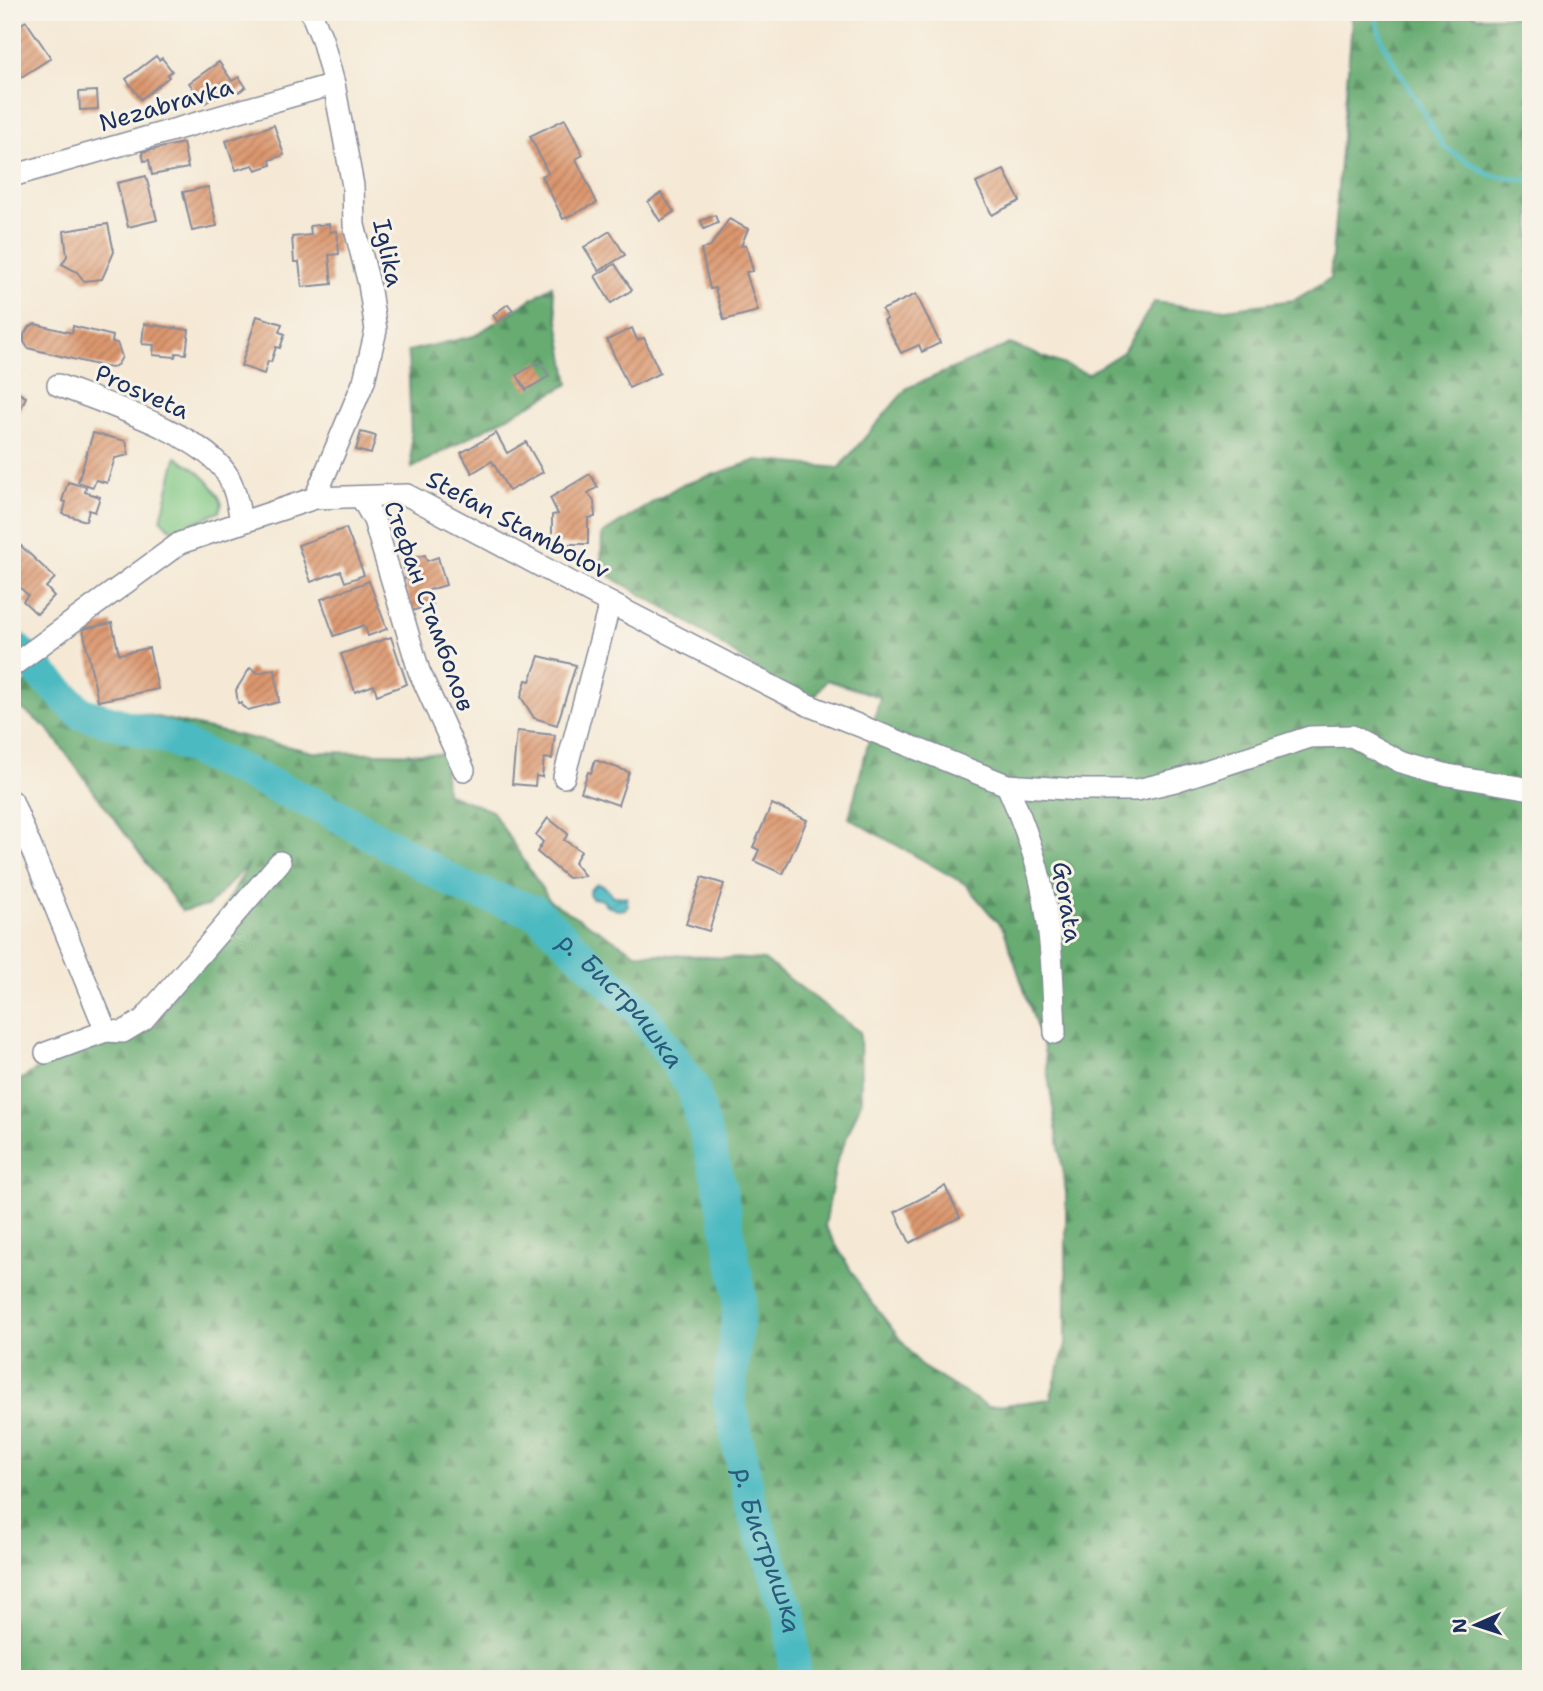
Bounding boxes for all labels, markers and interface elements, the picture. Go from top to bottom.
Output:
street label: Nezabravka [95,71,237,139]
street label: Iglika [365,216,411,290]
street label: Prosveta [90,357,194,427]
street label: Stefan Stambolov [421,463,615,587]
street label: Стефан Стамболов [376,496,482,716]
street label: Gorata [1045,859,1089,945]
water label: р. Бистришка [550,924,693,1075]
water label: р. Бистришка [726,1464,810,1635]
north arrow [1442,1590,1512,1660]
text: N [1447,1618,1472,1634]

